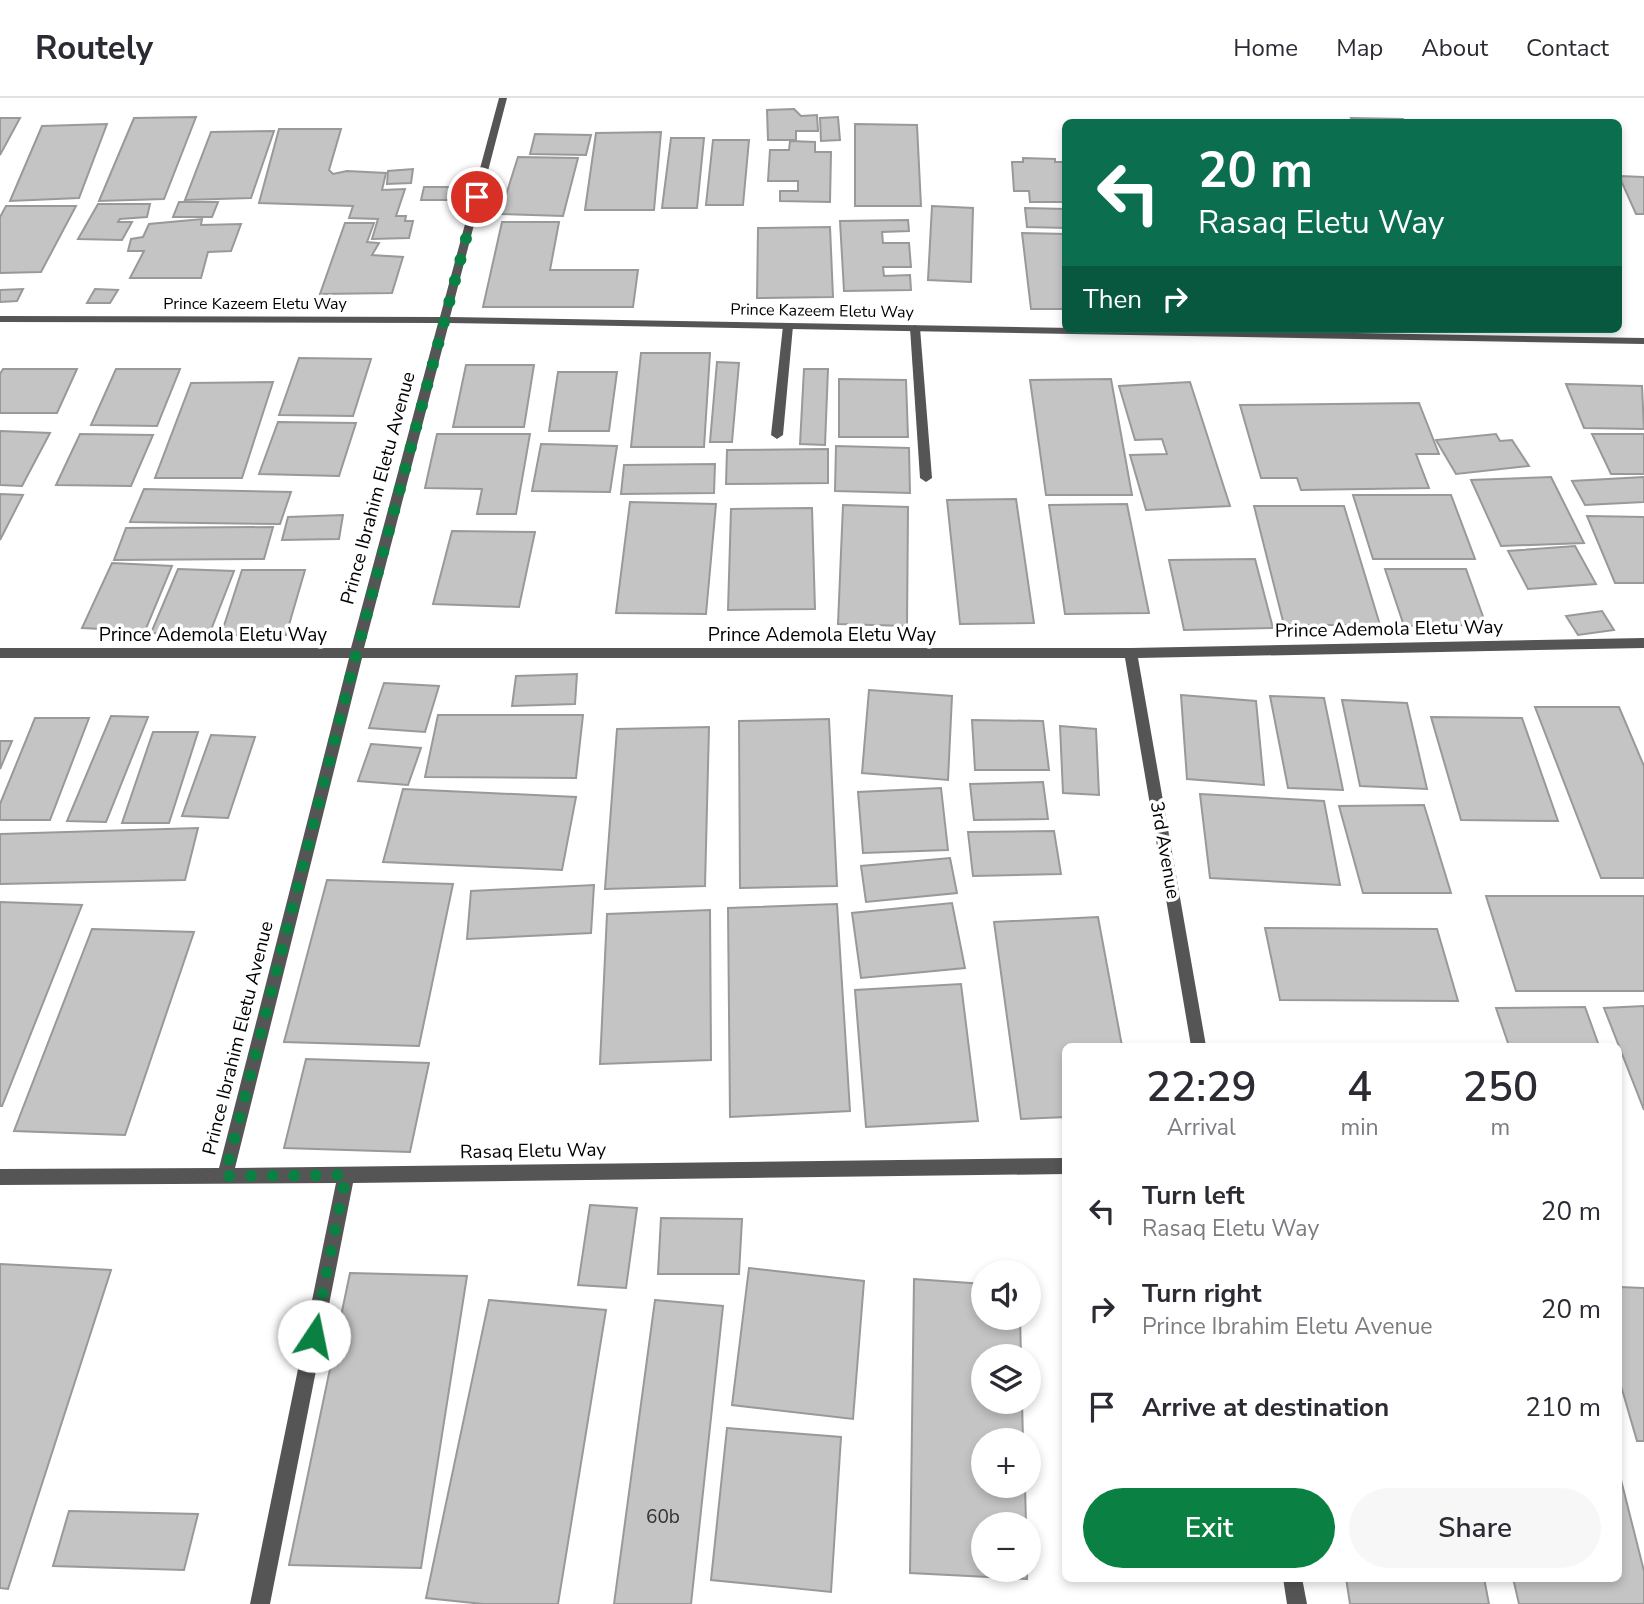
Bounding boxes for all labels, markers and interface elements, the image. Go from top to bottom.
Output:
text: Routely [35,26,153,71]
text: Home [1233,32,1298,64]
text: Map [1336,32,1383,64]
text: About [1421,32,1488,64]
text: Contact [1526,32,1609,64]
text: 20 m [1198,137,1313,204]
icon: left [1083,147,1174,238]
pin [447,167,507,227]
icon: arrive [458,178,496,216]
text: Rasaq Eletu Way [1198,201,1445,244]
icon: right [1156,280,1194,318]
text: Then [1083,282,1142,317]
street label: Prince Kazeem Eletu Way [163,293,347,315]
street label: Prince Kazeem Eletu Way [730,298,915,324]
street label: Prince Ibrahim Eletu Avenue [334,369,422,607]
street label: Prince Ademola Eletu Way [1275,614,1504,644]
street label: Prince Ademola Eletu Way [99,622,327,648]
street label: Prince Ademola Eletu Way [708,622,936,648]
street label: 3rd Avenue [1144,799,1186,901]
street label: Prince Ibrahim Eletu Avenue [196,918,280,1158]
text: 22:29 [1146,1059,1257,1116]
text: 4 [1347,1059,1372,1116]
text: 250 [1462,1059,1538,1116]
text: Arrival [1167,1112,1236,1143]
text: min [1341,1112,1379,1143]
text: m [1490,1112,1510,1143]
street label: Rasaq Eletu Way [460,1137,607,1165]
text: Turn left [1142,1178,1245,1213]
icon: left [1083,1192,1121,1230]
text: 20 m [1541,1194,1601,1229]
text: Rasaq Eletu Way [1142,1213,1319,1244]
map controls [971,1260,1041,1582]
button: sound [971,1260,1041,1330]
text: Turn right [1142,1276,1261,1311]
icon: right [1083,1290,1121,1328]
text: 20 m [1541,1292,1601,1327]
position arrow [277,1299,351,1373]
text: Prince Ibrahim Eletu Avenue [1142,1311,1433,1342]
button: layers [971,1344,1041,1414]
icon: arrive [1083,1388,1121,1426]
text: Arrive at destination [1142,1390,1389,1425]
text: 210 m [1525,1390,1601,1425]
button: + [971,1428,1041,1498]
button: Exit [1083,1488,1335,1568]
button: Share [1349,1488,1601,1568]
house number: 60b [646,1504,680,1530]
button: − [971,1512,1041,1582]

